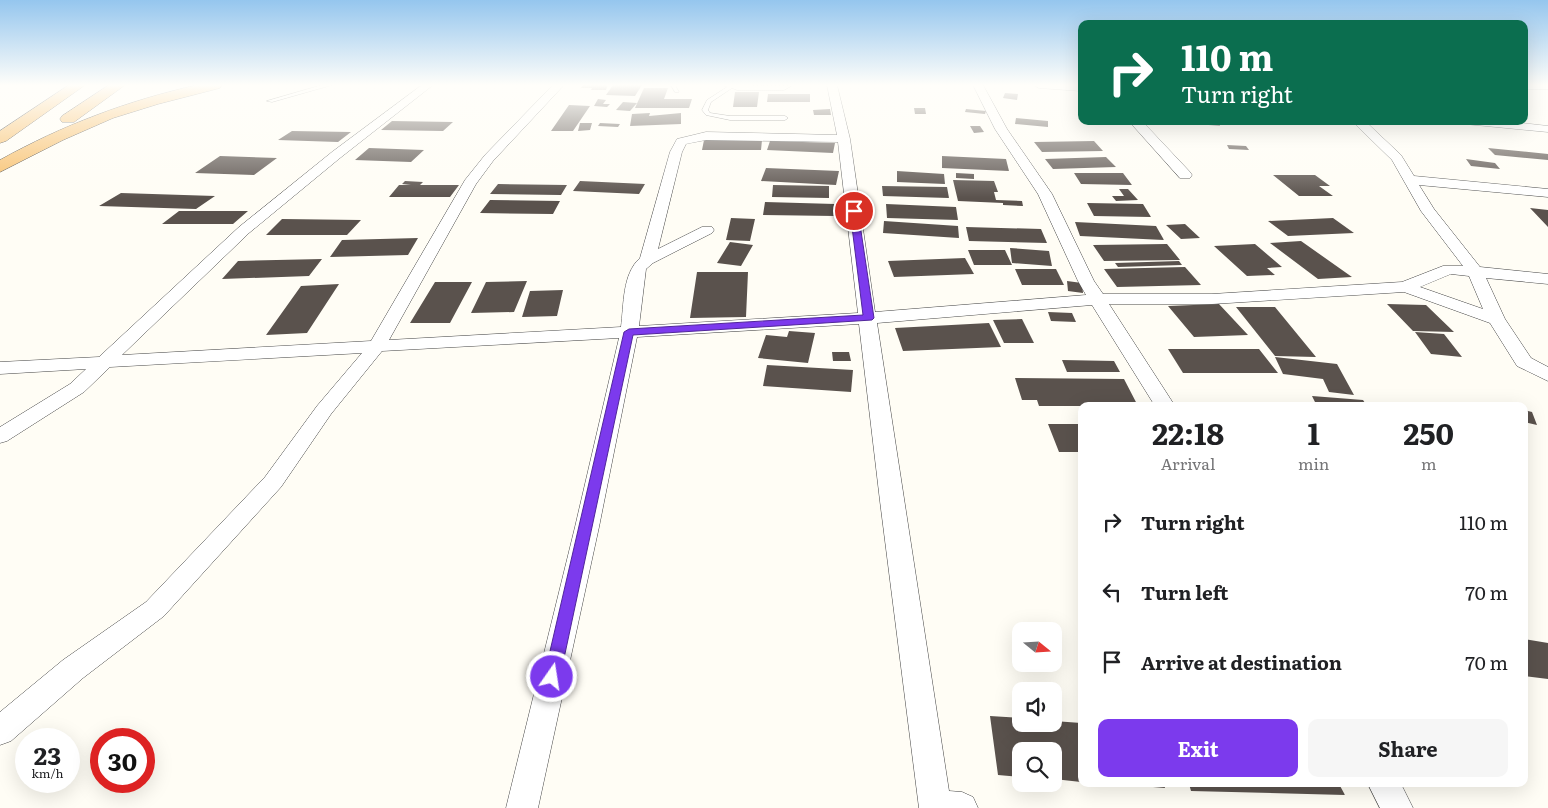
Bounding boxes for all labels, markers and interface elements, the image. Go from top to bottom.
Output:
text: 110 m [1181,30,1273,82]
icon: right [1098,40,1163,105]
text: Turn right [1181,77,1293,110]
pin [833,190,875,232]
icon: arrive [840,197,868,225]
text: 22:18 [1152,410,1224,454]
text: 1 [1307,410,1320,454]
text: 250 [1403,410,1454,454]
text: Arrival [1161,451,1215,475]
text: min [1298,451,1329,475]
text: m [1421,451,1436,475]
icon: right [1098,508,1126,536]
text: Turn right [1141,508,1245,536]
text: 110 m [1459,508,1508,536]
icon: left [1098,578,1126,606]
text: Turn left [1141,578,1228,606]
text: 70 m [1465,578,1508,606]
north arrow [1012,622,1062,672]
map controls [1012,622,1062,792]
icon: arrive [1098,648,1126,676]
text: Arrive at destination [1141,648,1342,676]
text: 70 m [1465,648,1508,676]
position arrow [525,650,577,702]
button: sound [1012,682,1062,732]
button: Exit [1098,719,1298,777]
button: Share [1308,719,1508,777]
speed limit sign: 30 [90,728,155,793]
text: 23 [34,736,61,773]
button: search [1012,742,1062,792]
text: km/h [32,764,63,782]

